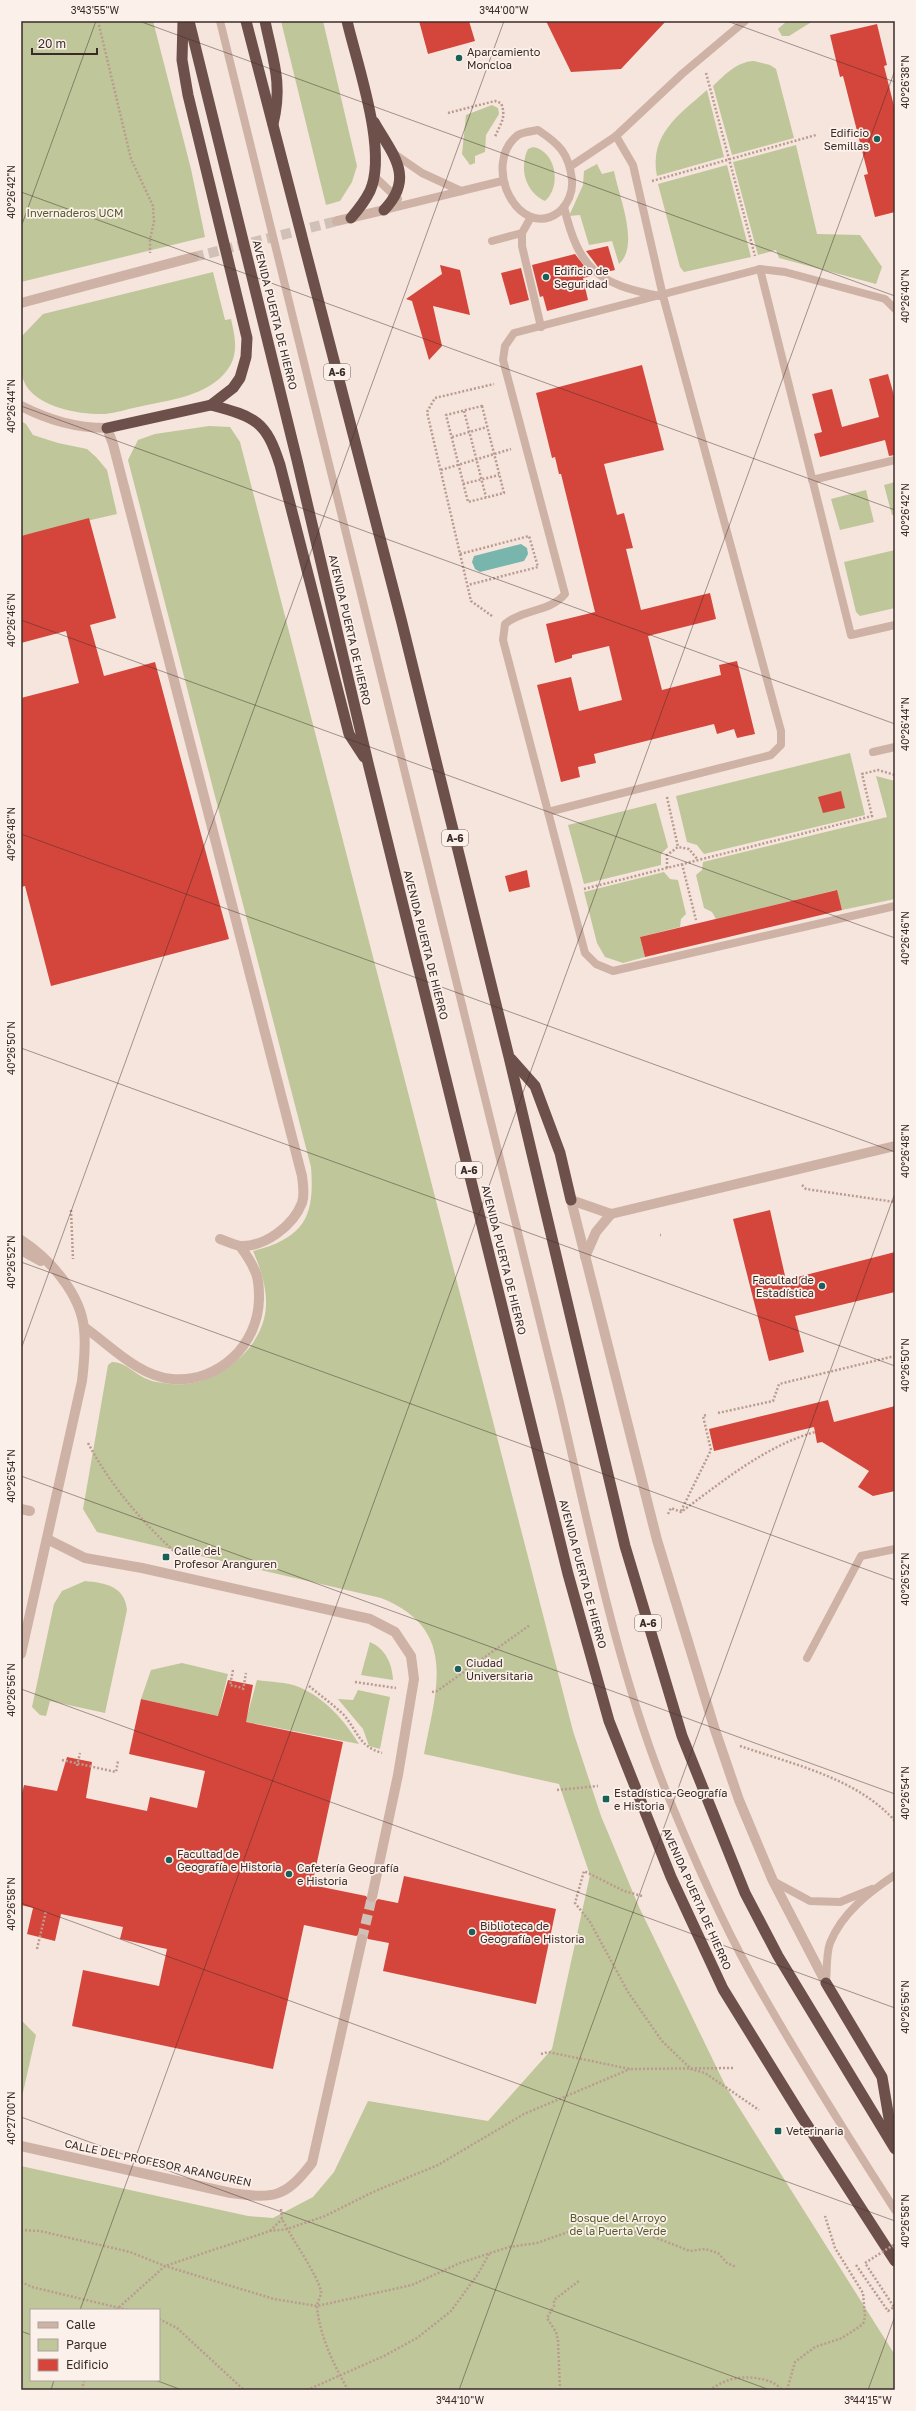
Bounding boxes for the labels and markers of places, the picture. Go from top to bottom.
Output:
place label: Aparcamiento Moncloa [467,45,541,71]
marker: Aparcamiento Moncloa [454,53,464,63]
place label: Edificio Semillas [824,126,869,152]
marker: Edificio Semillas [872,134,882,144]
place label: Edificio de Seguridad [554,264,609,290]
marker: Edificio de Seguridad [541,272,551,282]
place label: Facultad de Estadística [752,1273,814,1299]
marker: Facultad de Estadística [817,1281,827,1291]
place label: Calle del Profesor Aranguren [174,1544,277,1570]
marker: Calle del Profesor Aranguren [161,1552,171,1562]
place label: Ciudad Universitaria [466,1656,533,1682]
marker: Ciudad Universitaria [453,1664,463,1674]
place label: Estadística-Geografía e Historia [614,1786,728,1812]
marker: Estadística-Geografía e Historia [601,1794,611,1804]
place label: Facultad de Geografía e Historia [177,1847,282,1873]
marker: Facultad de Geografía e Historia [164,1855,174,1865]
place label: Cafetería Geografía e Historia [297,1861,399,1887]
marker: Cafetería Geografía e Historia [284,1869,294,1879]
place label: Biblioteca de Geografía e Historia [480,1919,585,1945]
marker: Biblioteca de Geografía e Historia [467,1927,477,1937]
place label: Veterinaria [786,2124,844,2137]
marker: Veterinaria [773,2126,783,2136]

